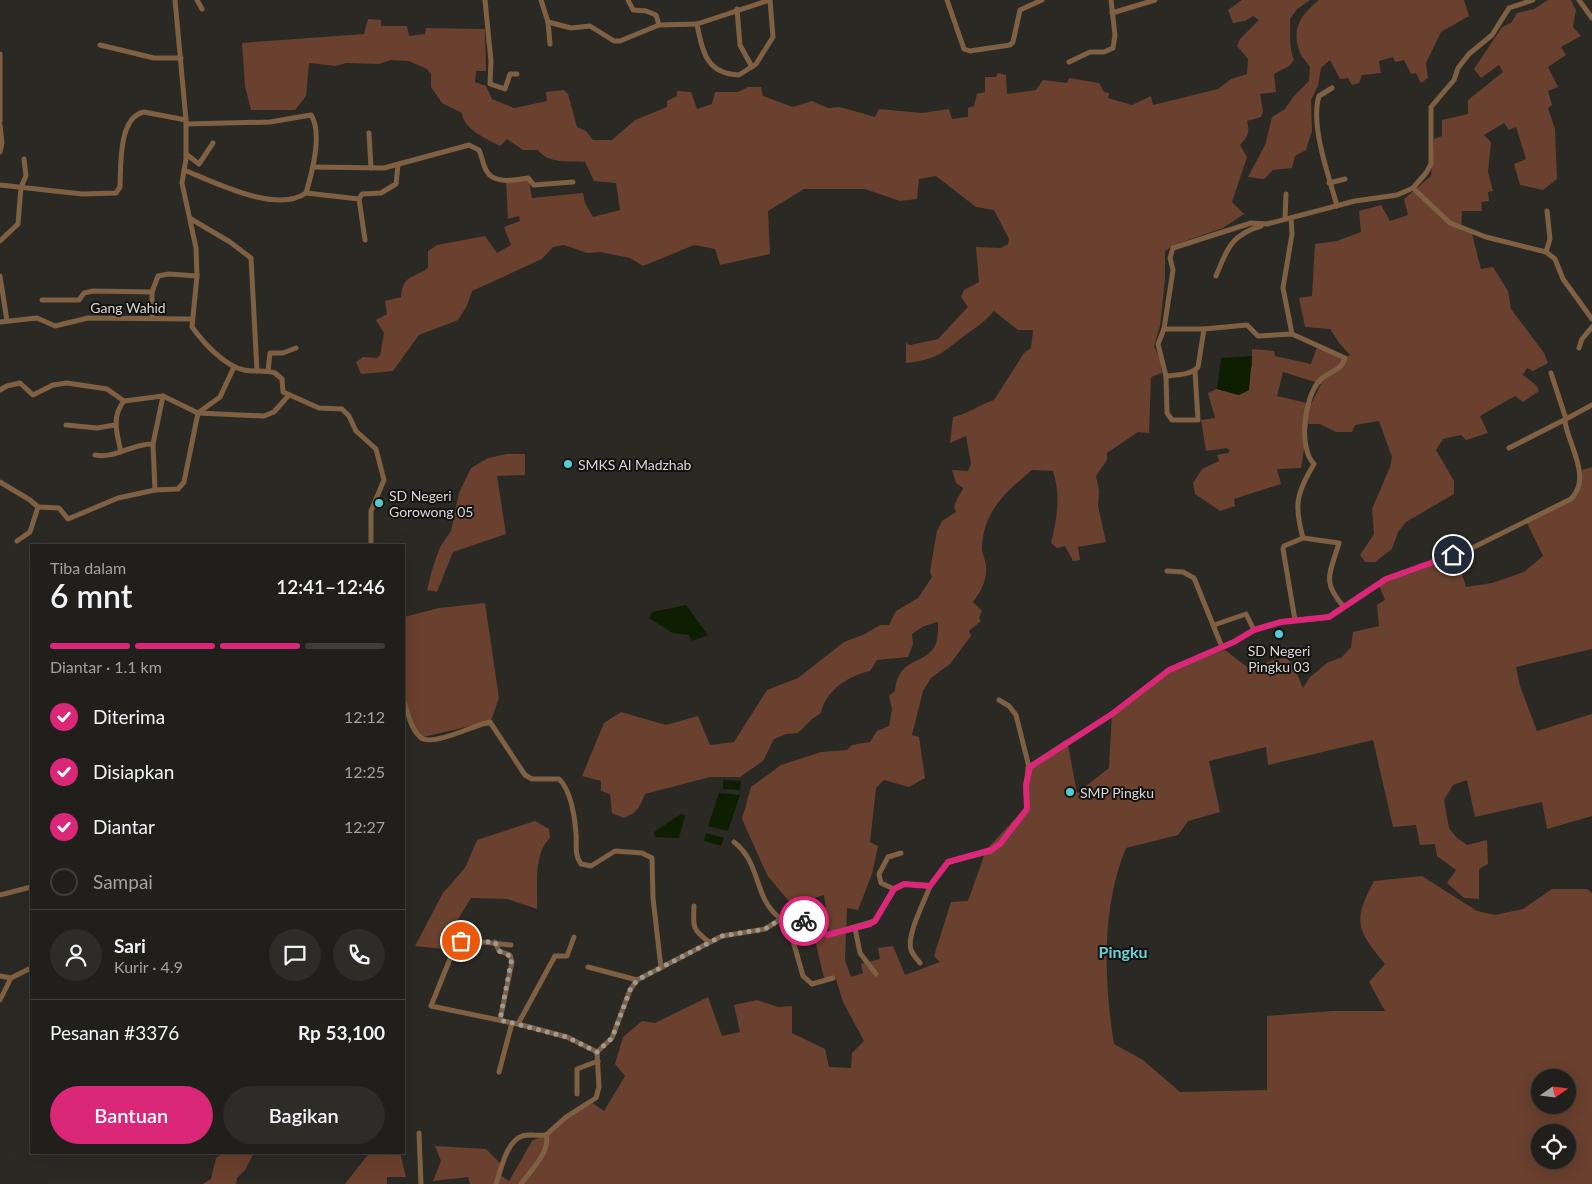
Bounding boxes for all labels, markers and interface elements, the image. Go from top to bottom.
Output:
street label: Gang Wahid [90,299,166,316]
place label: SMKS Al Madzhab [578,456,692,473]
marker: SMKS Al Madzhab [562,458,574,470]
place label: SD Negeri Gorowong 05 [389,487,473,520]
marker: SD Negeri Gorowong 05 [373,497,385,509]
pin [1432,534,1474,576]
icon: home [1439,541,1467,569]
text: Tiba dalam [50,558,126,577]
text: 12:41–12:46 [276,575,385,598]
text: 6 mnt [50,576,133,615]
marker: SD Negeri Pingku 03 [1273,628,1285,640]
place label: SD Negeri Pingku 03 [1248,642,1310,675]
text: Diantar · 1.1 km [50,657,162,676]
icon: check [50,703,78,731]
text: Diterima [93,705,165,728]
text: 12:12 [344,707,385,726]
icon: check [50,758,78,786]
text: Disiapkan [93,760,174,783]
text: 12:25 [344,762,385,781]
place label: SMP Pingku [1080,784,1154,801]
marker: SMP Pingku [1064,786,1076,798]
icon: check [50,813,78,841]
text: Diantar [93,815,155,838]
text: 12:27 [344,817,385,836]
text: Sampai [93,870,153,893]
courier [779,896,829,946]
icon: bike [790,907,818,935]
pin [440,920,482,962]
icon: bag [447,927,475,955]
button: person [50,929,102,981]
button: chat [269,929,321,981]
button: phone [333,929,385,981]
text: Sari [114,934,146,957]
district label: Pingku [1099,942,1148,961]
text: Kurir · 4.9 [114,957,183,976]
text: Pesanan #3376 [50,1021,179,1044]
text: Rp 53,100 [298,1021,385,1044]
north arrow [1531,1069,1576,1114]
map controls [1531,1069,1576,1169]
button: Bantuan [50,1086,213,1144]
button: Bagikan [223,1086,385,1144]
button: locate [1531,1124,1576,1169]

